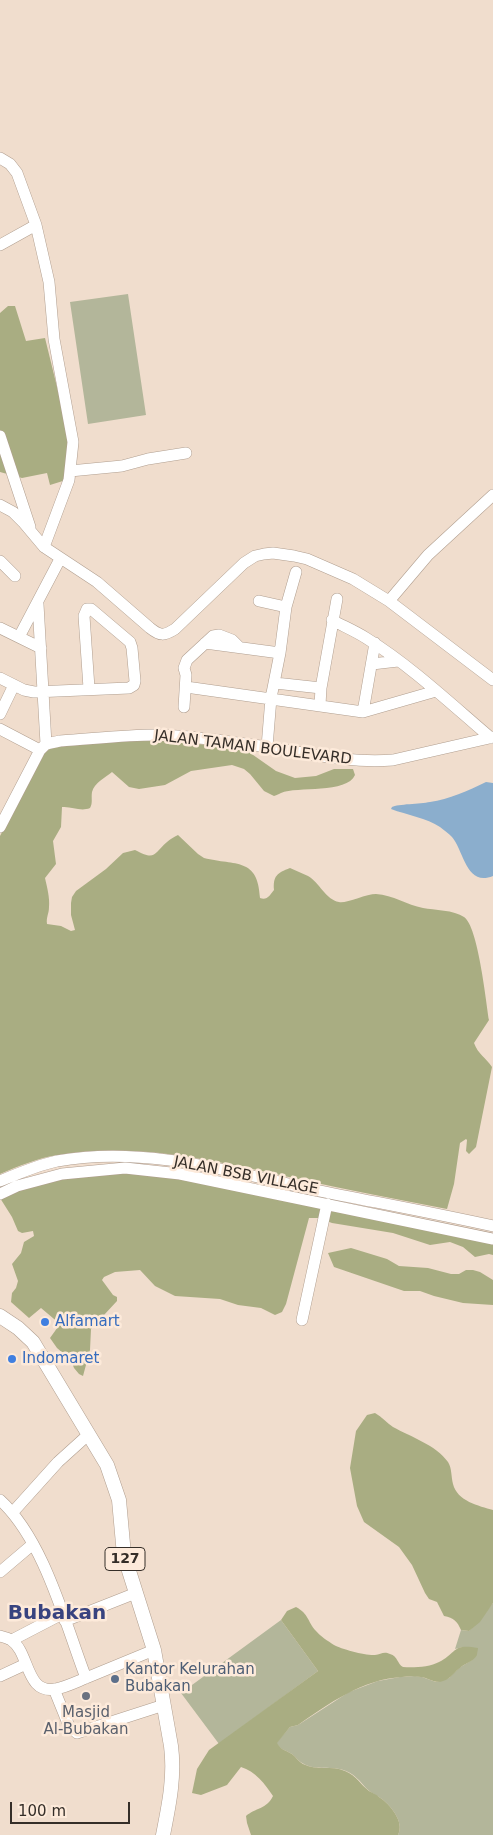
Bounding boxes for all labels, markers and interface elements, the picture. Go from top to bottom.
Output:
street label: JALAN TAMAN BOULEVARD [153,727,353,769]
street label: JALAN BSB VILLAGE [172,1153,320,1199]
place label: Alfamart [55,1313,120,1331]
marker: Alfamart [39,1316,51,1328]
place label: Indomaret [22,1350,99,1368]
marker: Indomaret [6,1353,18,1365]
road number: 127 [105,1548,145,1570]
district label: Bubakan [8,1602,106,1626]
place label: Kantor Kelurahan Bubakan [125,1661,255,1696]
marker: Kantor Kelurahan Bubakan [109,1673,121,1685]
marker: Masjid Al-Bubakan [80,1690,92,1702]
place label: Masjid Al-Bubakan [44,1704,128,1739]
scale bar [12,1792,132,1824]
text: 100 m [18,1802,66,1820]

